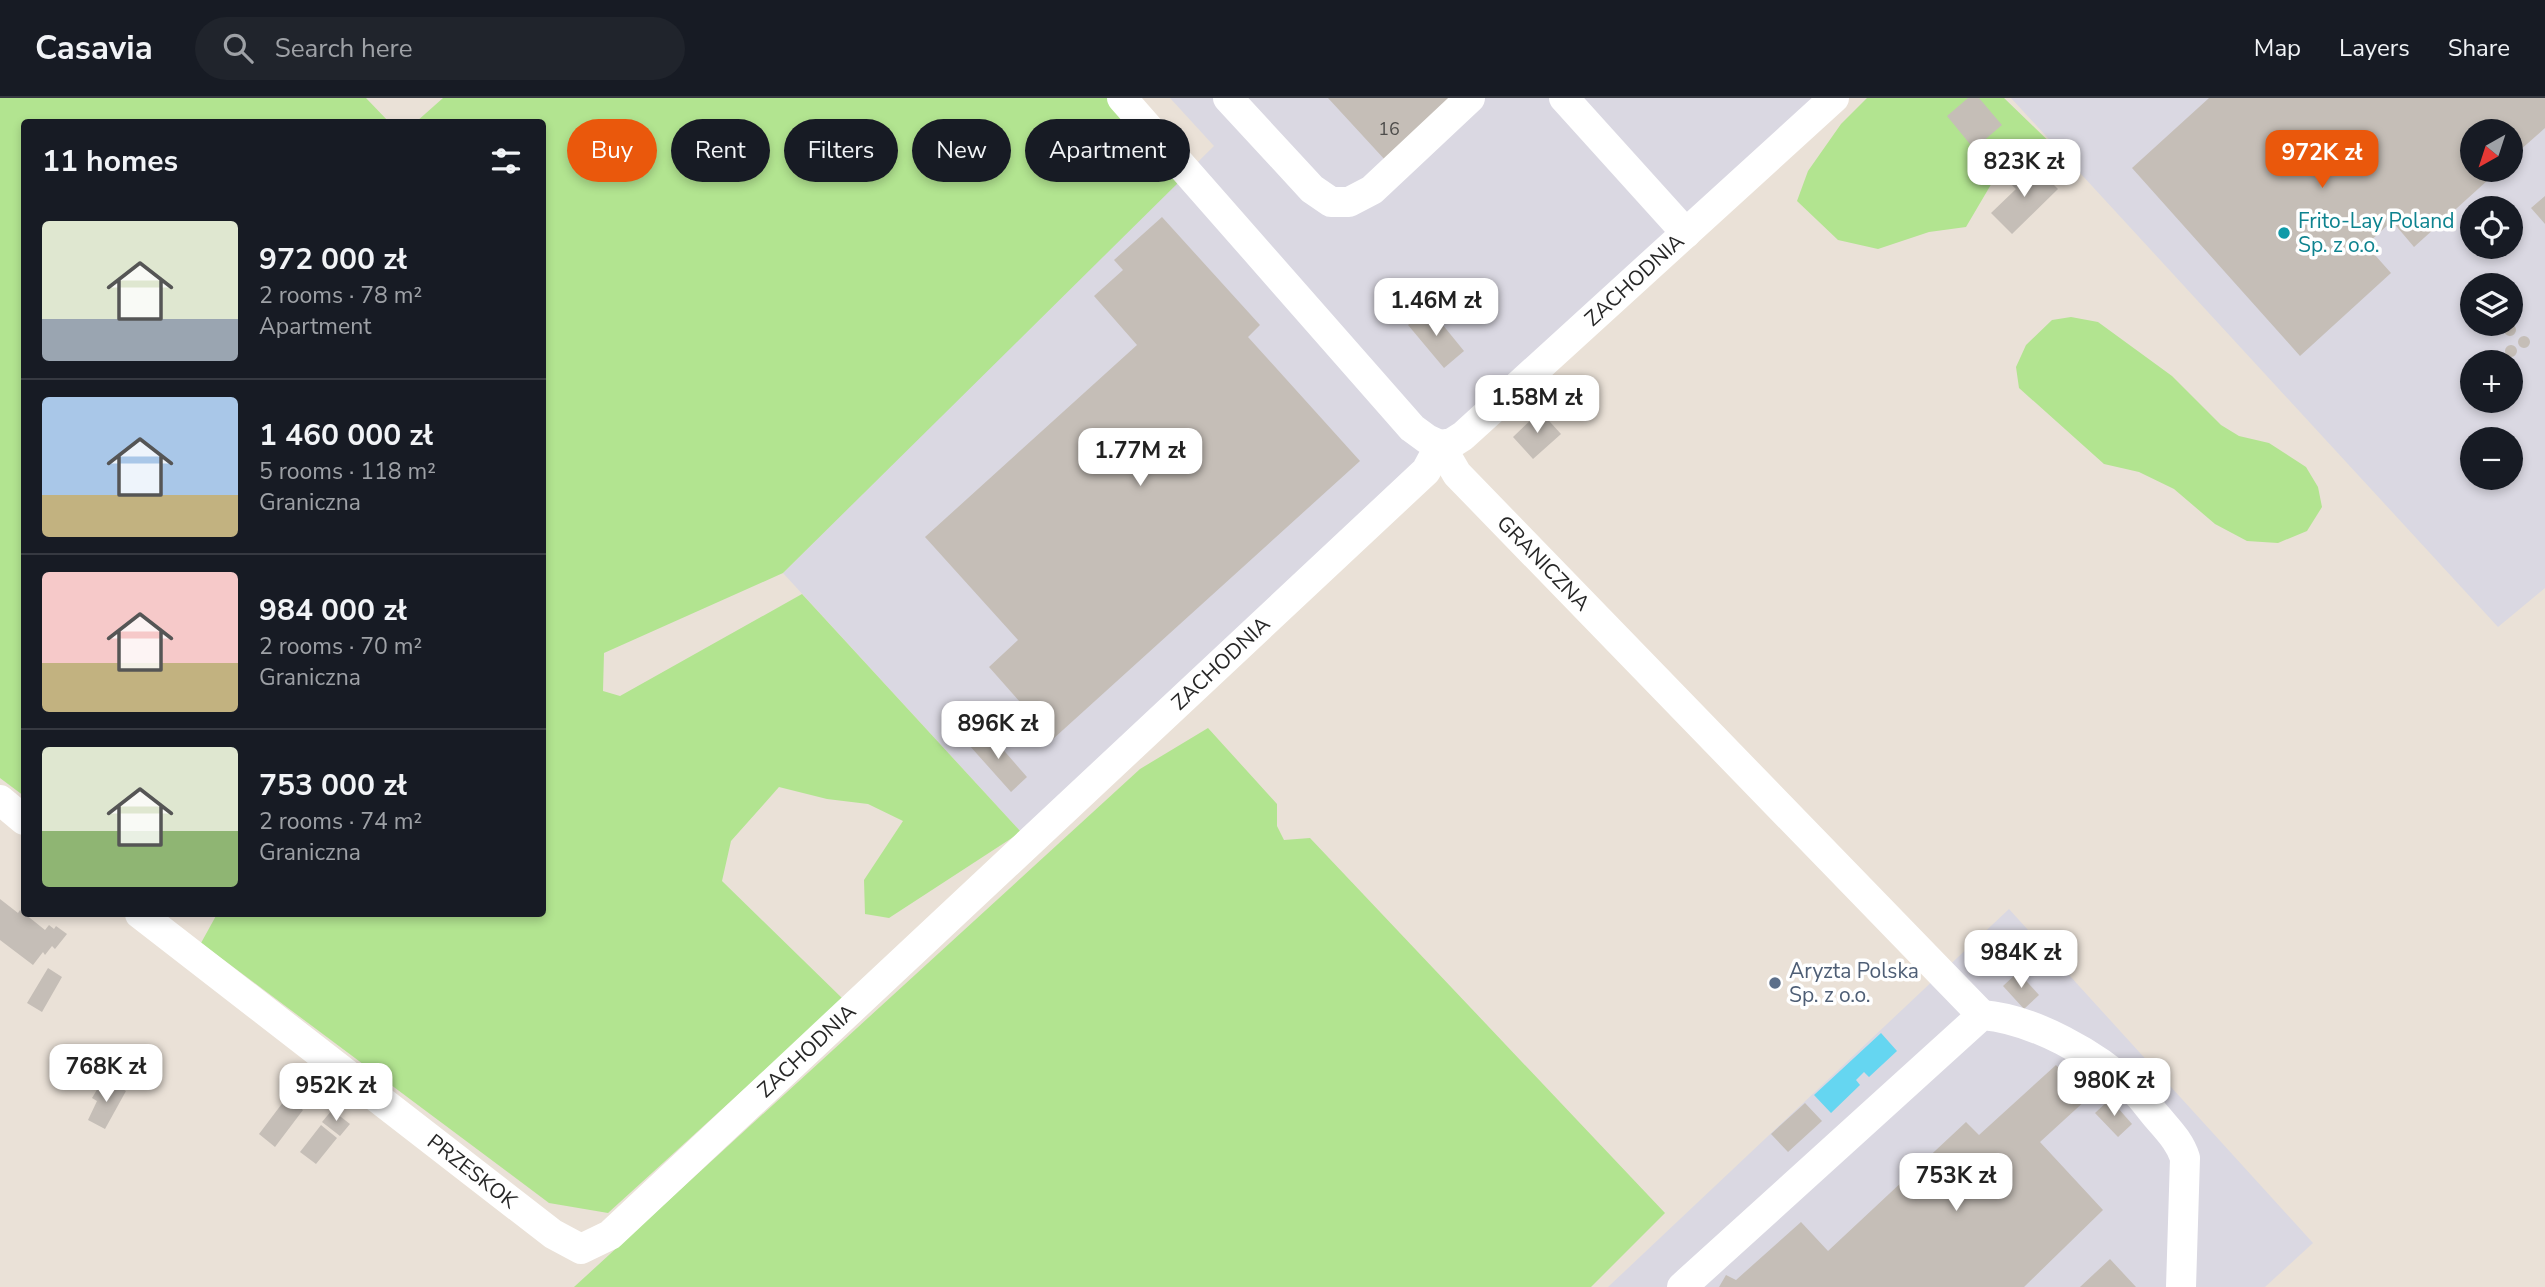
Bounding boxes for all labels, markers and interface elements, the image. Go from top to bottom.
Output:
search box [195,17,685,80]
text: Casavia [35,26,153,71]
icon: search [219,29,257,67]
text: Search here [275,31,413,66]
text: Map [2254,32,2301,64]
text: Layers [2339,32,2410,64]
text: Share [2448,32,2510,64]
house number: 16 [1378,117,1400,141]
chip: Buy [567,119,657,182]
chip: Rent [671,119,770,182]
chip: Filters [784,119,898,182]
chip: New [912,119,1011,182]
chip: Apartment [1025,119,1190,182]
north arrow [2460,119,2524,182]
map controls [2460,119,2523,490]
pin: 972K zł [2257,130,2387,190]
text: 972K zł [2281,137,2363,168]
pin: 823K zł [1959,140,2089,199]
text: 11 homes [42,141,178,182]
icon: filters [487,142,525,180]
text: 823K zł [1983,146,2065,177]
button: locate [2460,196,2523,259]
place label: Frito-Lay Poland Sp. z o.o. [2298,207,2454,259]
marker: Frito-Lay Poland Sp. z o.o. [2276,225,2292,241]
street label: ZACHODNIA [1579,227,1690,332]
text: 972 000 zł [259,239,407,280]
icon: home [98,249,182,333]
button: layers [2460,273,2523,336]
pin: 1.46M zł [1364,278,1508,338]
text: 2 rooms · 78 m² [259,280,422,311]
text: 1.46M zł [1390,285,1482,316]
text: Apartment [259,311,371,342]
button: + [2460,350,2523,413]
pin: 1.58M zł [1465,376,1609,435]
text: 1.58M zł [1491,382,1583,413]
text: 1 460 000 zł [259,415,433,456]
icon: home [98,425,182,509]
button: − [2460,427,2523,490]
pin: 1.77M zł [1068,428,1212,488]
text: 1.77M zł [1094,435,1186,466]
text: 5 rooms · 118 m² [259,456,436,487]
text: Graniczna [259,487,361,518]
street label: GRANICZNA [1491,509,1596,617]
text: 984 000 zł [259,590,407,631]
icon: home [98,600,182,684]
street label: ZACHODNIA [1165,610,1276,716]
text: 2 rooms · 70 m² [259,631,422,662]
text: Graniczna [259,662,361,693]
pin: 896K zł [933,702,1063,761]
text: 896K zł [957,708,1039,739]
text: 753 000 zł [259,765,407,806]
icon: home [98,775,182,859]
text: 2 rooms · 74 m² [259,806,422,837]
text: Graniczna [259,837,361,868]
pin: 984K zł [1956,930,2086,990]
text: 984K zł [1980,937,2062,968]
place label: Aryzta Polska Sp. z o.o. [1789,957,1919,1009]
marker: Aryzta Polska Sp. z o.o. [1767,975,1783,991]
street label: ZACHODNIA [751,998,862,1104]
pin: 768K zł [41,1044,171,1104]
text: 768K zł [65,1051,147,1082]
pin: 980K zł [2049,1058,2179,1118]
pin: 952K zł [271,1063,401,1123]
text: 980K zł [2073,1065,2155,1096]
text: 952K zł [295,1070,377,1101]
street label: PRZESKOK [421,1128,523,1215]
pin: 753K zł [1891,1154,2021,1213]
text: 753K zł [1915,1160,1997,1191]

